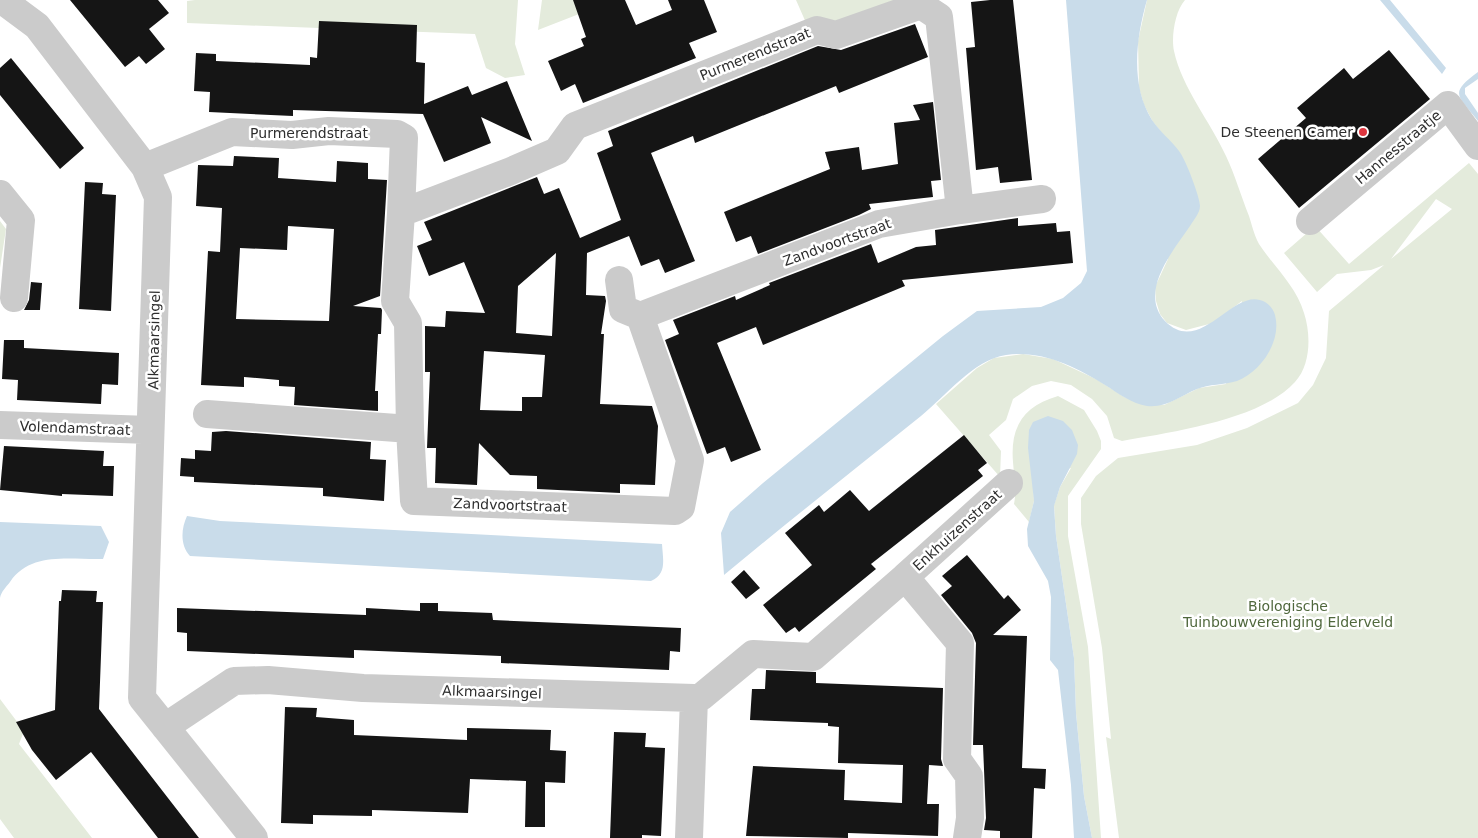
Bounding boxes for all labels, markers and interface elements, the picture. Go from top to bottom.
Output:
street label: Purmerendstraat [697,24,813,83]
street label: Hannesstraatje [1352,107,1444,187]
place label: De Steenen Camer [1220,124,1353,140]
street label: Purmerendstraat [250,125,368,141]
marker: De Steenen Camer [1357,126,1369,138]
street label: Zandvoortstraat [781,215,894,269]
street label: Alkmaarsingel [145,290,163,390]
street label: Volendamstraat [19,418,131,438]
street label: Enkhuizenstraat [909,486,1005,574]
street label: Zandvoortstraat [453,495,568,515]
park label: Biologische Tuinbouwvereniging Elderveld [1182,598,1393,630]
street label: Alkmaarsingel [442,682,542,702]

